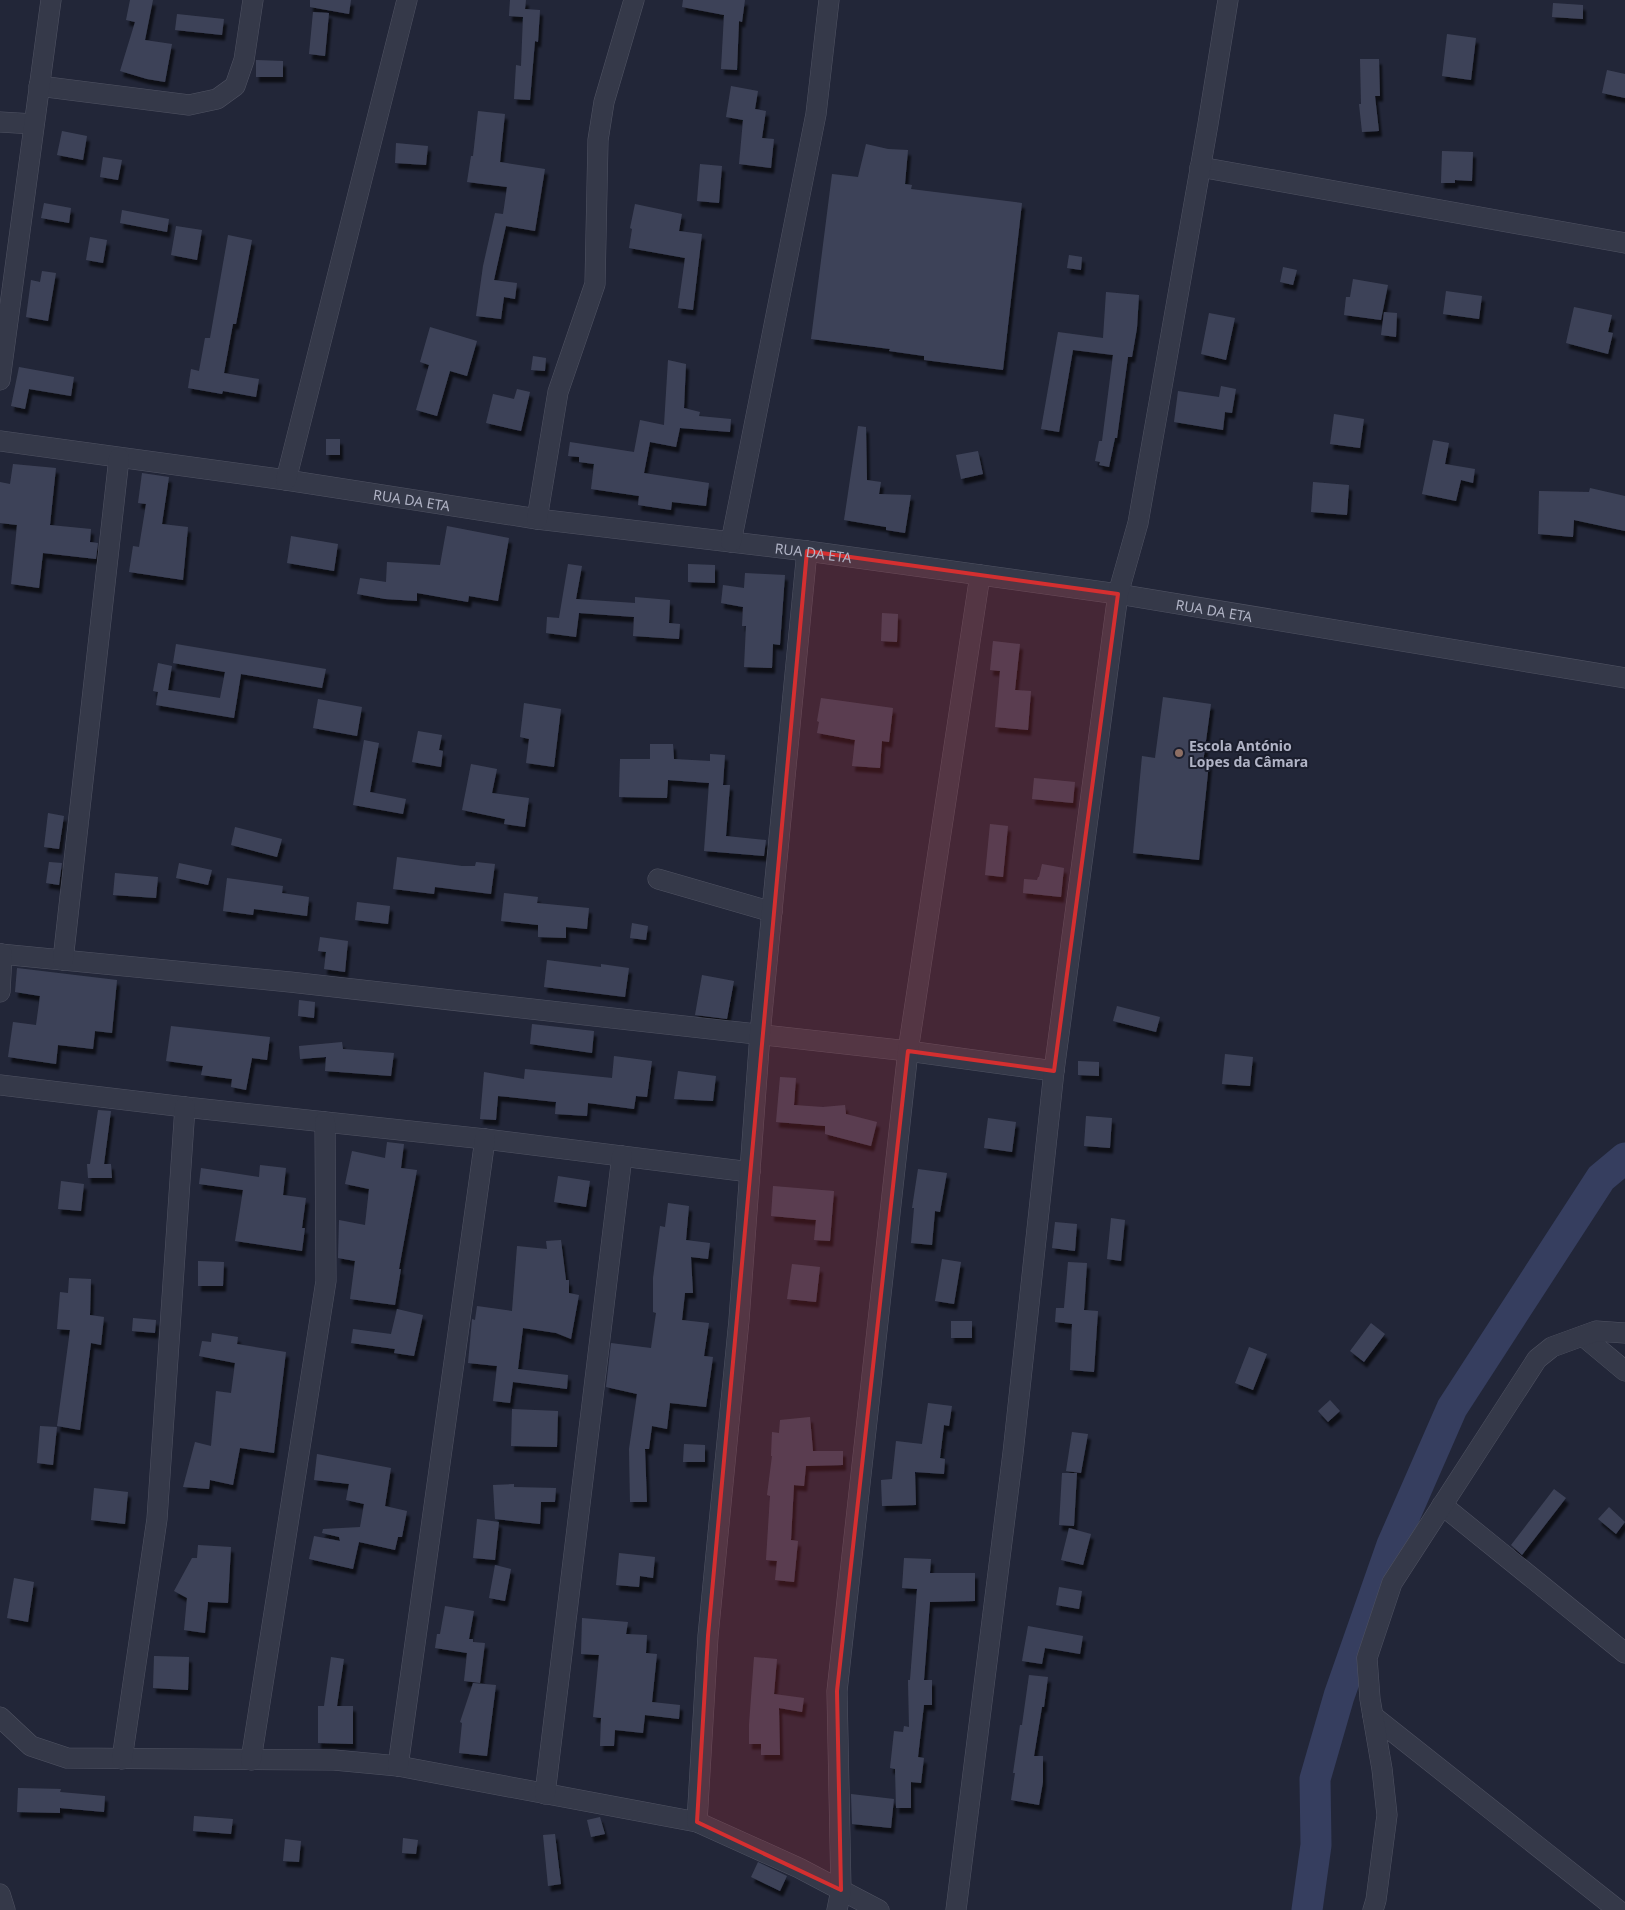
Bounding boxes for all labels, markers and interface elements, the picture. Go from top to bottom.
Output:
street label: RUA DA ETA [372,484,452,515]
street label: RUA DA ETA [774,538,853,567]
street label: RUA DA ETA [1174,594,1254,626]
place label: Escola António Lopes da Câmara [1189,736,1308,771]
marker: Escola António Lopes da Câmara [1173,747,1185,759]

